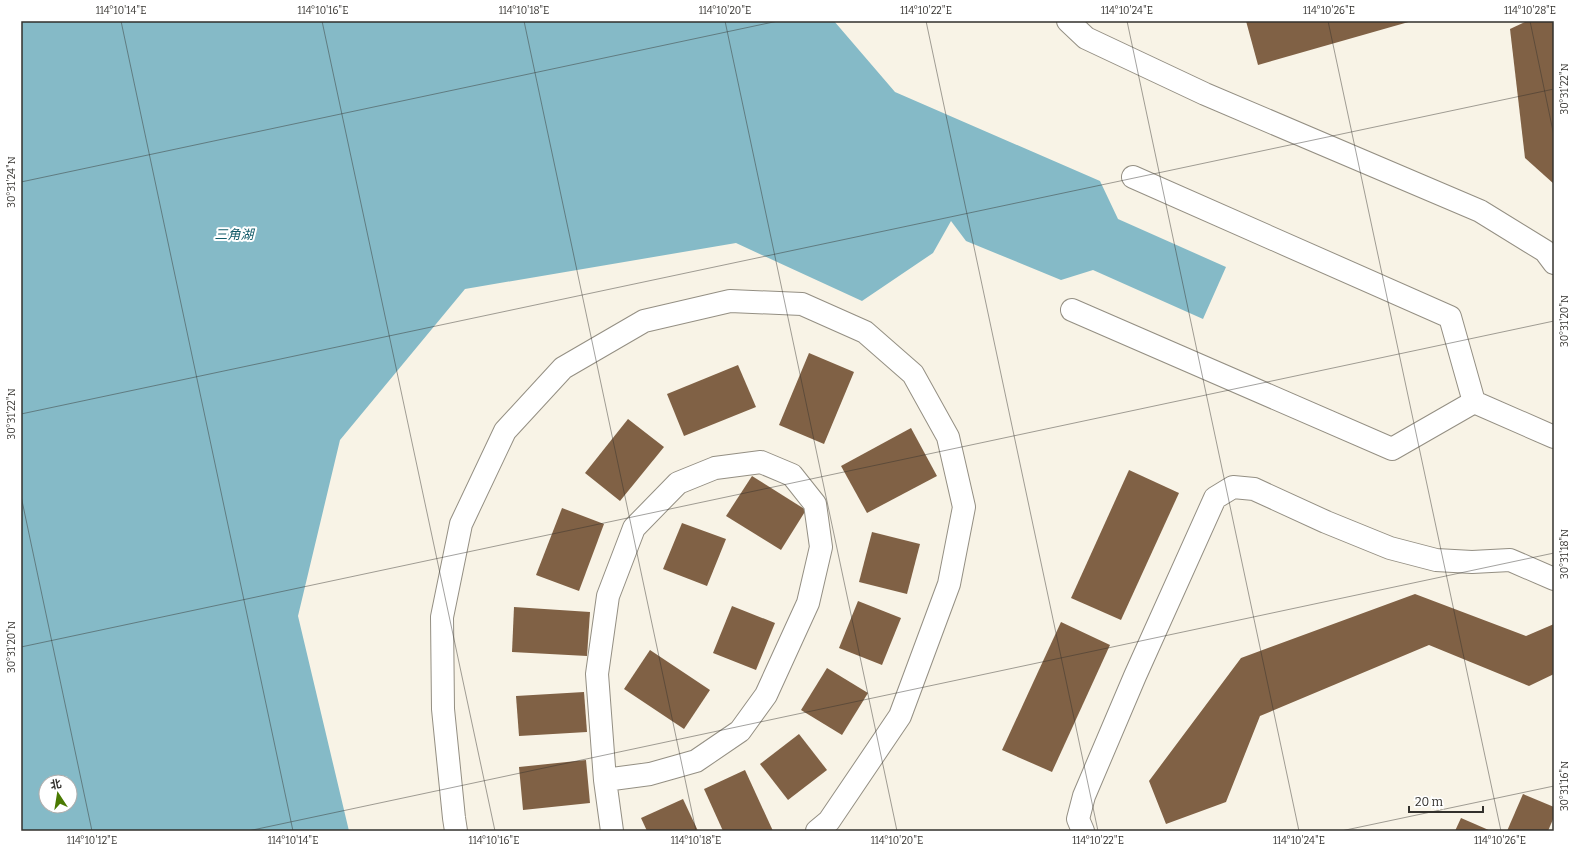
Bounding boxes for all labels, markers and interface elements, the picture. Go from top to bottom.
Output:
text: 114°10'14"E [96,5,146,17]
text: 114°10'16"E [298,5,348,17]
text: 114°10'18"E [499,5,549,17]
text: 114°10'20"E [699,5,751,17]
text: 114°10'22"E [900,5,952,17]
text: 114°10'24"E [1101,5,1153,17]
text: 114°10'26"E [1303,5,1355,17]
text: 114°10'28"E [1504,5,1556,17]
text: 30°31'22"N [1559,63,1571,115]
text: 30°31'24"N [6,156,18,208]
water label: 三角湖 [214,227,255,242]
text: 30°31'20"N [1559,295,1571,347]
text: 30°31'22"N [6,388,18,440]
text: 30°31'18"N [1559,529,1571,579]
text: 30°31'20"N [6,621,18,673]
text: 30°31'16"N [1559,761,1571,811]
north arrow [38,774,78,814]
text: 北 [49,777,63,792]
scale bar [1409,788,1483,814]
text: 20 m [1415,795,1444,809]
text: 114°10'12"E [67,835,117,847]
text: 114°10'14"E [268,835,318,847]
text: 114°10'16"E [469,835,519,847]
text: 114°10'18"E [671,835,721,847]
text: 114°10'20"E [871,835,923,847]
text: 114°10'22"E [1072,835,1124,847]
text: 114°10'24"E [1273,835,1325,847]
text: 114°10'26"E [1474,835,1526,847]

